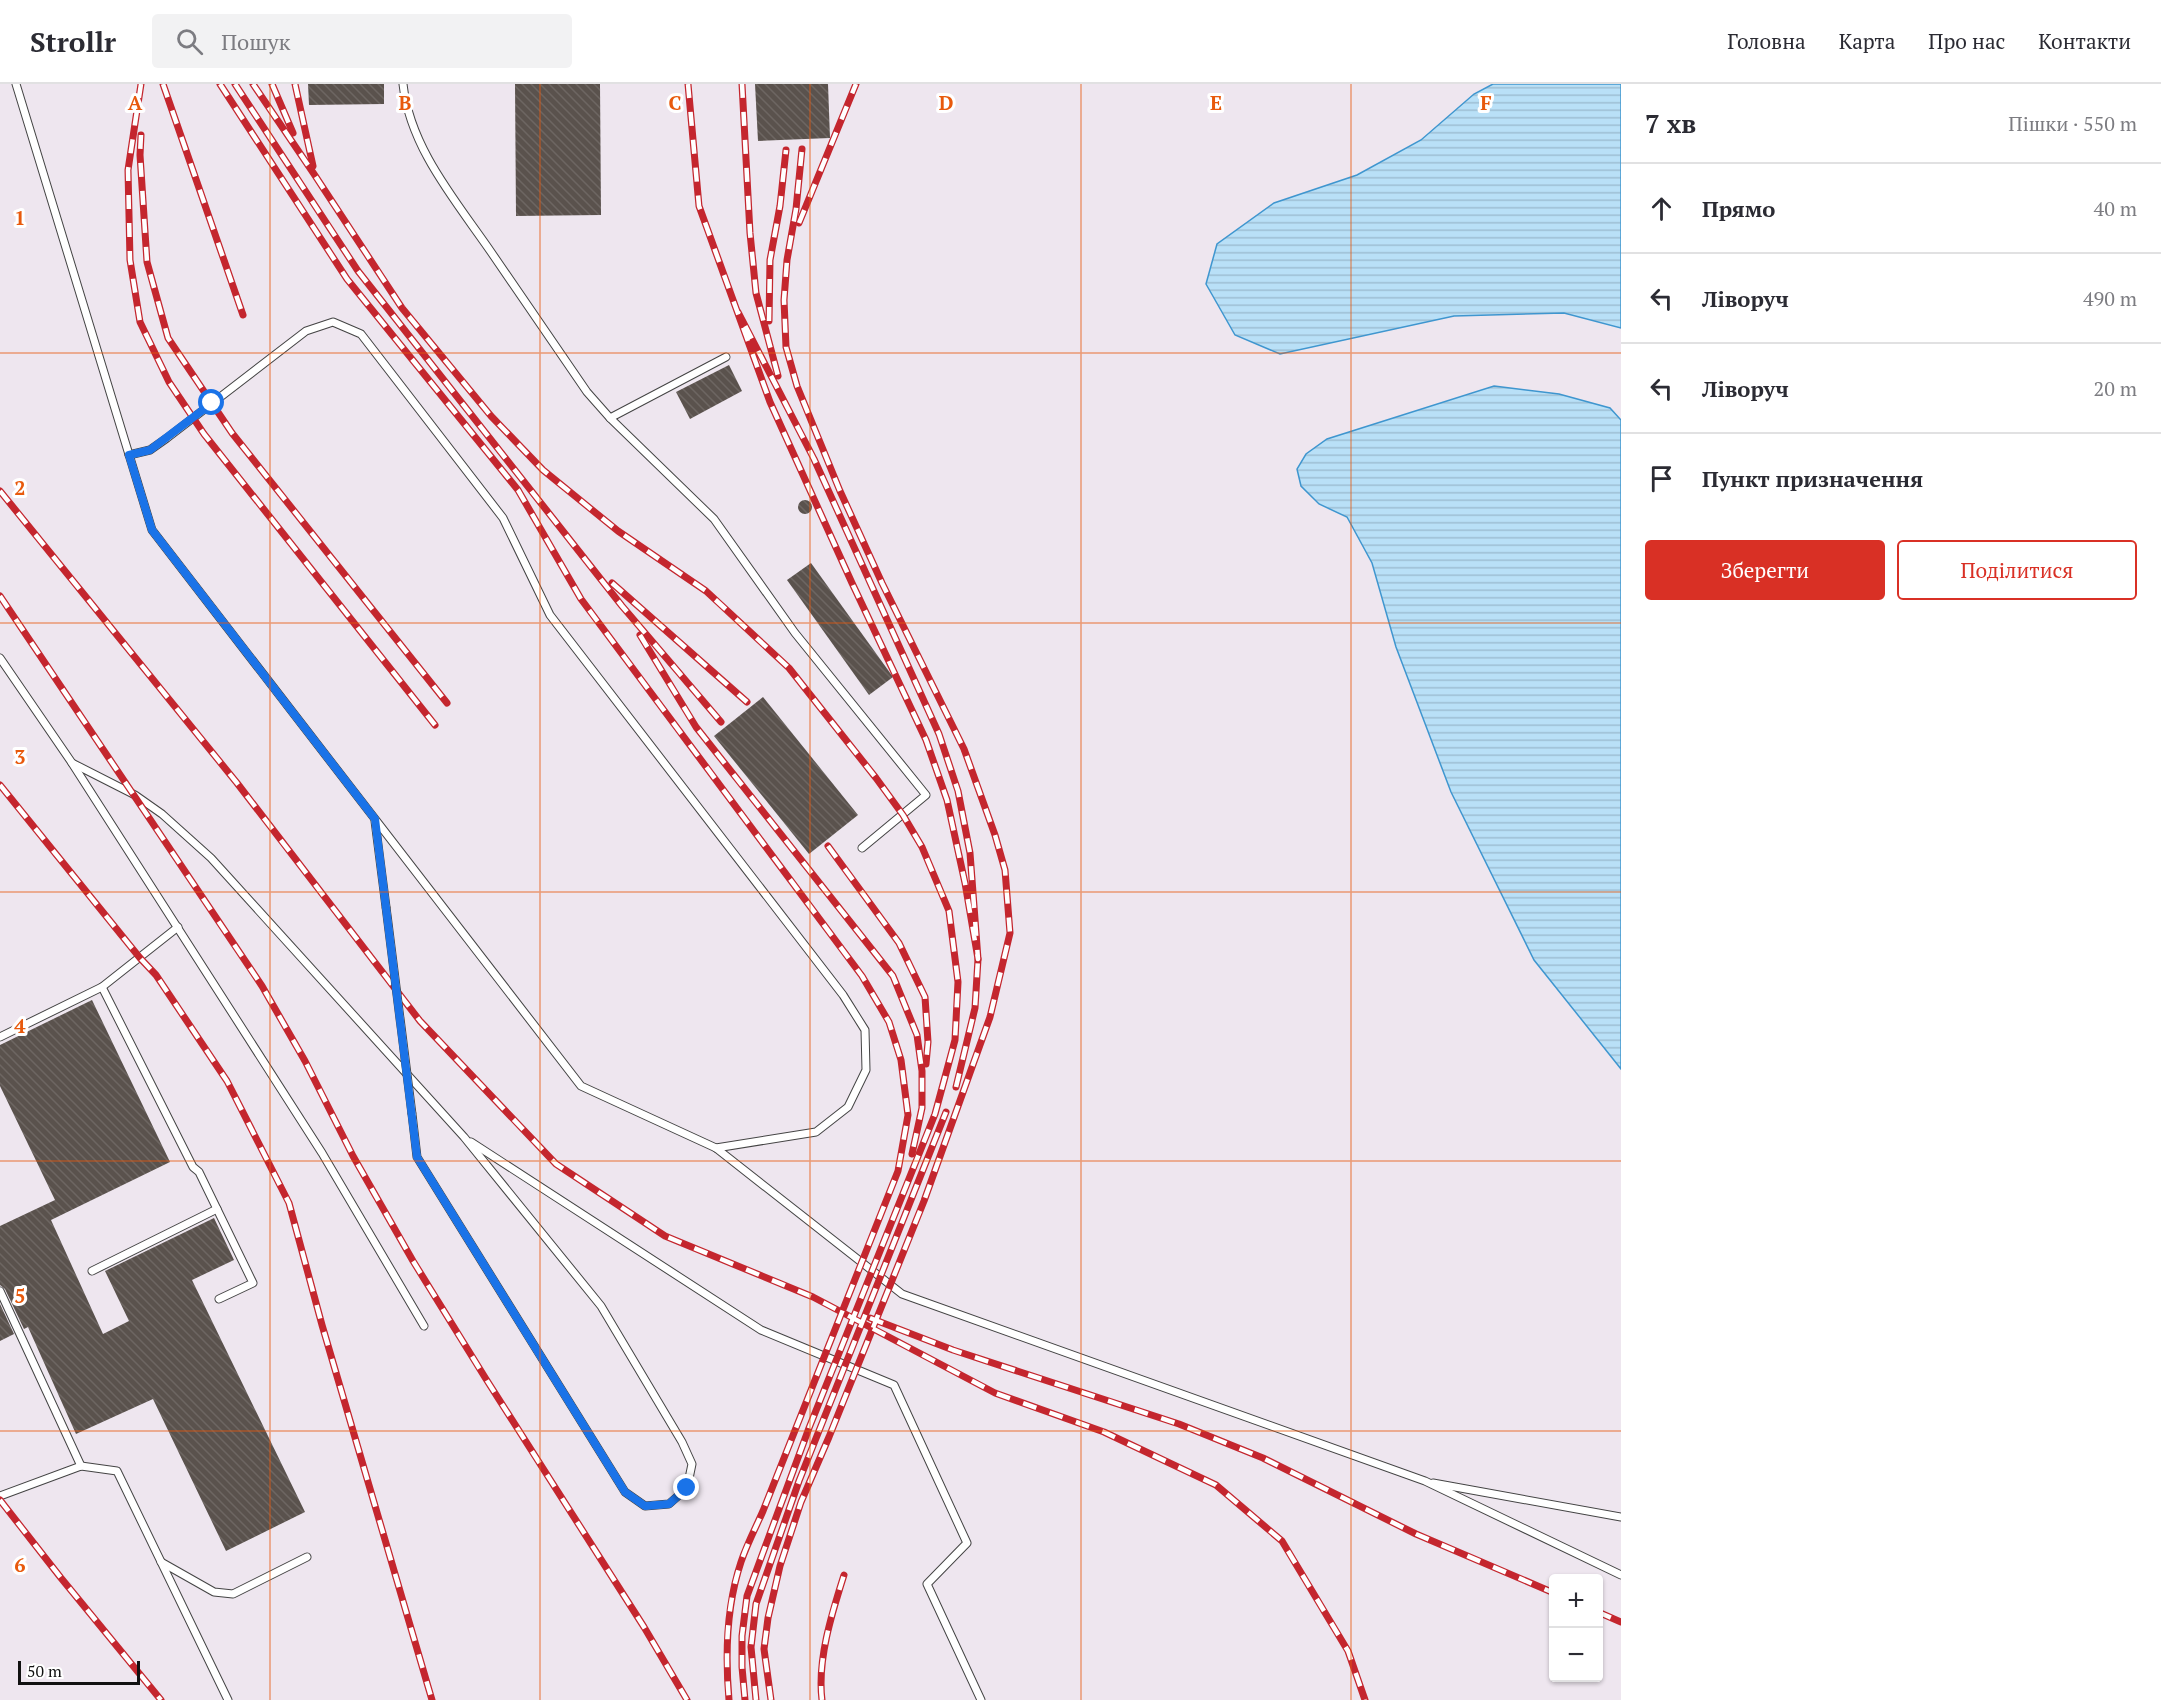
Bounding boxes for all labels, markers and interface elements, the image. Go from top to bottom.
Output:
search box [152,14,572,68]
text: Strollr [30,23,116,60]
icon: search [173,25,206,58]
text: Пошук [221,27,290,56]
text: Головна [1727,27,1806,55]
text: Карта [1839,27,1895,55]
text: Про нас [1928,27,2005,55]
text: Контакти [2038,27,2131,55]
text: A [128,89,143,116]
text: B [399,89,412,116]
text: C [668,89,682,116]
text: D [939,89,953,116]
text: E [1210,89,1222,116]
text: F [1480,89,1492,116]
text: 7 хв [1645,106,1696,140]
text: Пішки · 550 m [2008,110,2137,137]
icon: ahead [1645,192,1678,225]
text: Прямо [1702,194,1775,223]
text: 40 m [2094,195,2137,222]
text: 1 [14,204,26,231]
icon: left [1645,282,1678,315]
text: Ліворуч [1702,284,1789,313]
text: 490 m [2083,285,2137,312]
icon: left [1645,372,1678,405]
text: Ліворуч [1702,374,1789,403]
text: 20 m [2094,375,2137,402]
route start [198,389,224,415]
icon: arrive [1645,462,1678,495]
text: Пункт призначення [1702,464,1923,493]
text: 2 [14,474,26,501]
button: Зберегти [1645,540,1885,600]
button: Поділитися [1897,540,2137,600]
text: 3 [14,743,26,770]
text: 4 [14,1012,26,1039]
text: 5 [14,1282,26,1309]
route end [673,1474,699,1500]
text: 6 [14,1551,26,1578]
map controls [1549,1574,1603,1682]
button: + [1549,1574,1603,1628]
button: − [1549,1628,1603,1682]
scale bar [18,1658,140,1686]
text: 50 m [27,1660,62,1682]

